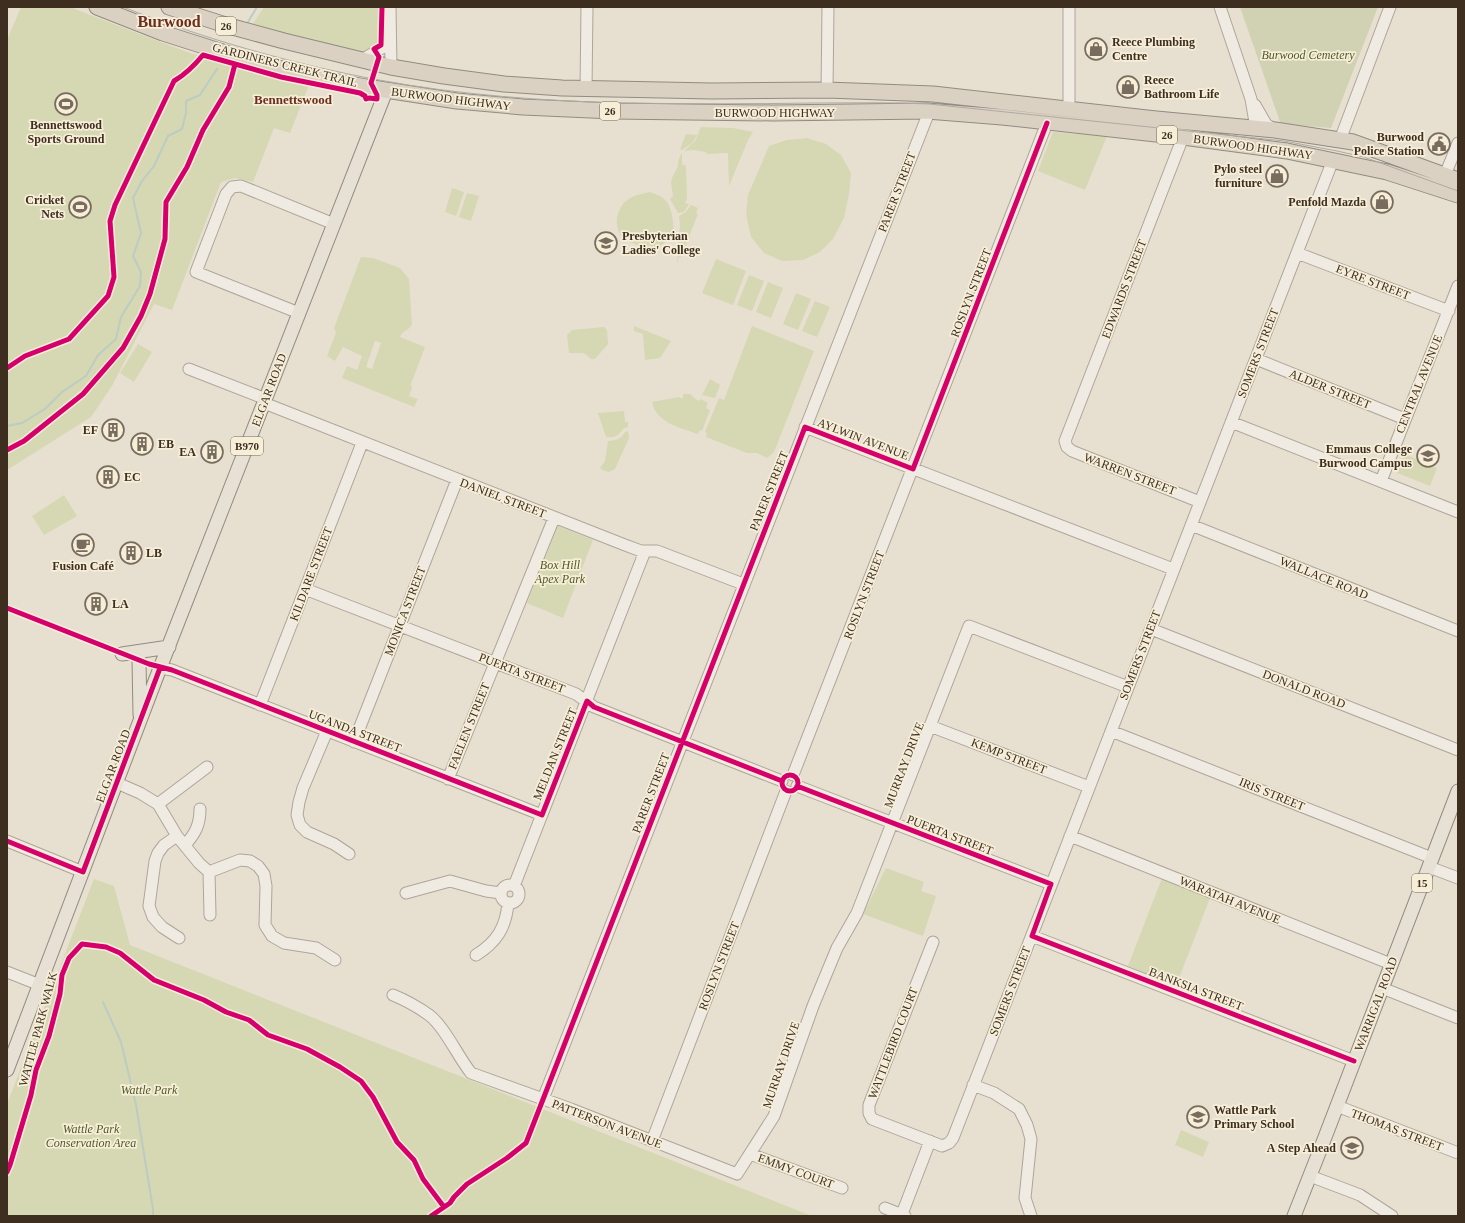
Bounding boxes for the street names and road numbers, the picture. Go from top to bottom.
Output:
road number: 26 [216,17,236,35]
street label: GARDINERS CREEK TRAIL [211,40,359,90]
street label: BURWOOD HIGHWAY [390,85,512,113]
road number: 26 [600,102,620,120]
street label: BURWOOD HIGHWAY [715,106,836,120]
road number: 26 [1157,126,1177,144]
street label: BURWOOD HIGHWAY [1192,132,1314,162]
street label: PARER STREET [875,149,919,234]
street label: EDWARDS STREET [1099,237,1150,341]
street label: ROSLYN STREET [948,246,995,339]
street label: EYRE STREET [1334,261,1413,303]
street label: SOMERS STREET [1234,306,1282,400]
street label: CENTRAL AVENUE [1393,333,1445,435]
street label: ELGAR ROAD [249,351,289,428]
street label: ALDER STREET [1287,366,1374,412]
street label: AYLWIN AVENUE [815,415,911,463]
road number: B970 [231,437,263,455]
street label: PARER STREET [747,449,792,533]
street label: WARREN STREET [1082,450,1179,498]
street label: DANIEL STREET [458,475,549,521]
street label: KILDARE STREET [287,524,336,623]
street label: ROSLYN STREET [841,548,888,641]
street label: WALLACE ROAD [1278,554,1371,602]
street label: MONICA STREET [381,564,429,658]
street label: SOMERS STREET [1116,608,1164,702]
street label: PUERTA STREET [477,650,568,696]
street label: DONALD ROAD [1261,667,1348,711]
street label: FAELEN STREET [445,680,493,771]
street label: MELDAN STREET [530,705,580,802]
street label: UGANDA STREET [307,707,404,755]
street label: MURRAY DRIVE [881,720,927,810]
street label: ELGAR ROAD [93,727,133,804]
street label: KEMP STREET [969,735,1049,777]
street label: PARER STREET [629,750,673,835]
street label: IRIS STREET [1237,774,1308,814]
street label: PUERTA STREET [905,812,996,858]
street label: WARATAH AVENUE [1177,873,1283,927]
road number: 15 [1412,874,1432,892]
street label: ROSLYN STREET [696,919,743,1012]
street label: SOMERS STREET [986,944,1034,1038]
street label: WARRIGAL ROAD [1352,955,1401,1053]
street label: BANKSIA STREET [1147,965,1246,1014]
street label: WATTLE PARK WALK [16,970,60,1088]
street label: WATTLEBIRD COURT [865,985,921,1101]
street label: MURRAY DRIVE [760,1020,802,1110]
street label: PATTERSON AVENUE [550,1096,664,1152]
street label: THOMAS STREET [1349,1106,1446,1154]
street label: EMMY COURT [756,1151,837,1191]

